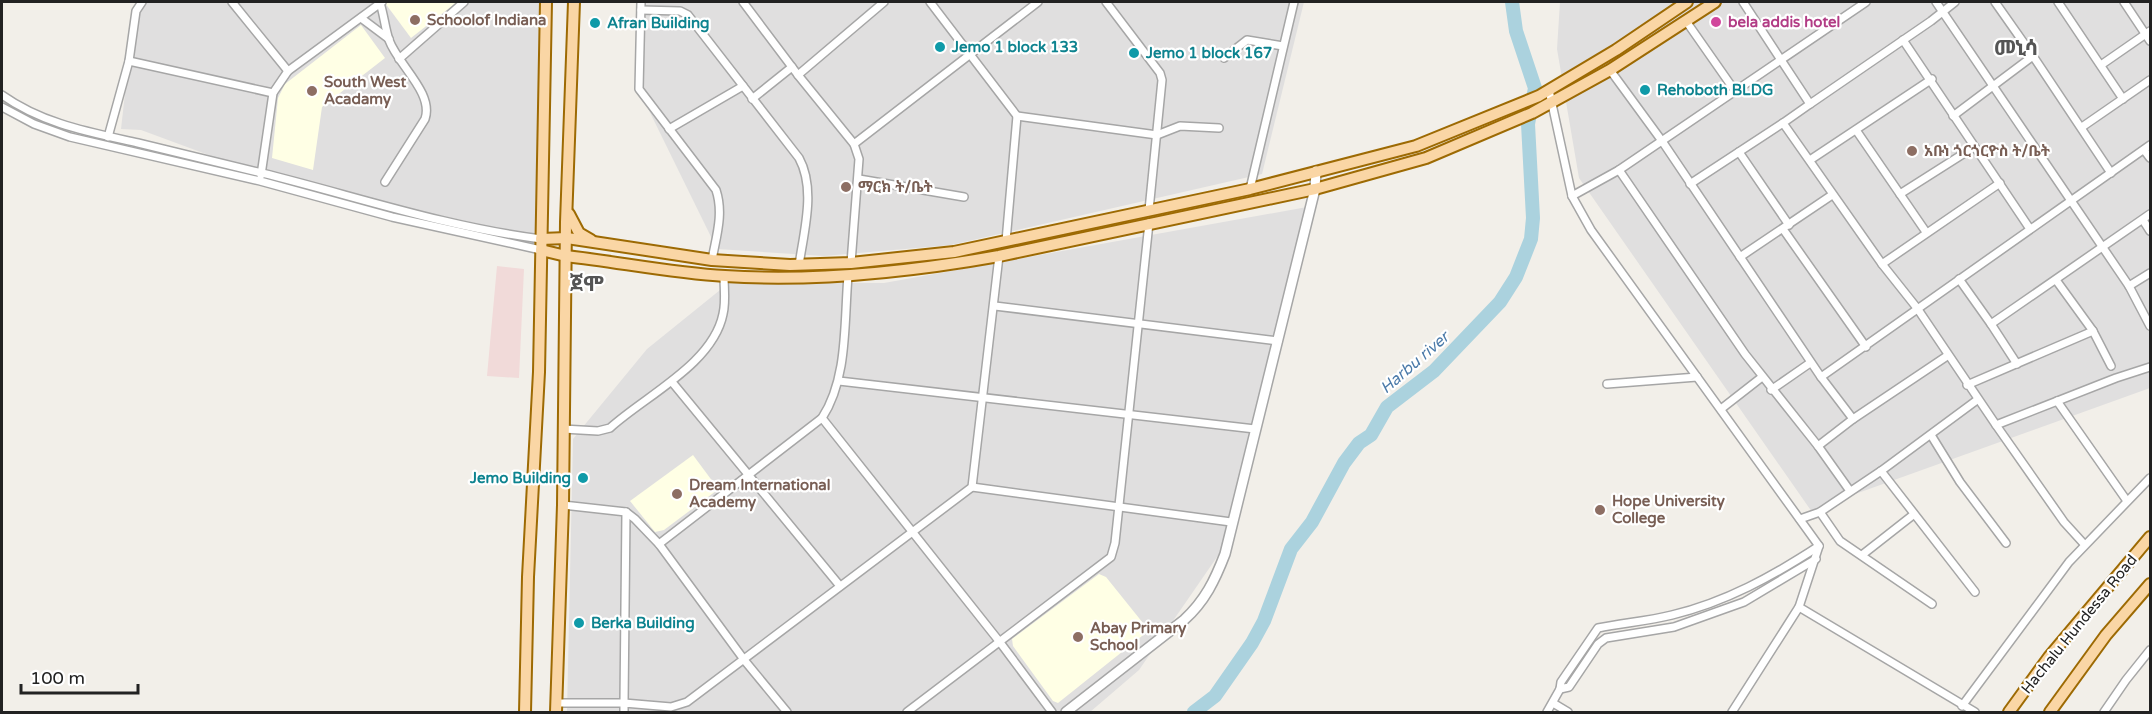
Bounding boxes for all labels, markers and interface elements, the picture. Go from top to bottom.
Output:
place label: Schoolof Indiana [427,11,546,29]
marker: Schoolof Indiana [408,13,422,27]
place label: bela addis hotel [1728,13,1840,31]
place label: Afran Building [607,14,710,33]
marker: bela addis hotel [1709,15,1723,29]
marker: Afran Building [588,16,602,30]
district label: መኒሳ [1994,36,2038,61]
place label: Jemo 1 block 133 [951,38,1078,56]
marker: Jemo 1 block 133 [933,40,947,54]
place label: Jemo 1 block 167 [1145,44,1272,62]
marker: Jemo 1 block 167 [1127,46,1141,60]
place label: South West Acadamy [324,73,406,109]
place label: Rehoboth BLDG [1657,81,1773,99]
marker: Rehoboth BLDG [1638,83,1652,97]
marker: South West Acadamy [305,84,319,98]
place label: አቡነ ጎርጎርዮስ ት/ቤት [1924,142,2051,160]
marker: አቡነ ጎርጎርዮስ ት/ቤት [1905,144,1919,158]
place label: ማርክ ት/ቤት [858,178,934,196]
marker: ማርክ ት/ቤት [839,180,853,194]
district label: ጀሞ [570,272,604,297]
water label: Harbu river [1376,326,1455,398]
place label: Jemo Building [469,469,571,488]
marker: Jemo Building [576,471,590,485]
place label: Dream International Academy [689,476,830,512]
marker: Dream International Academy [670,487,684,501]
place label: Hope University College [1612,492,1725,528]
marker: Hope University College [1593,503,1607,517]
street label: Hachalu Hundessa Road [2017,551,2141,697]
place label: Berka Building [591,614,695,633]
marker: Berka Building [572,616,586,630]
place label: Abay Primary School [1090,619,1186,654]
marker: Abay Primary School [1071,630,1085,644]
scale bar [21,657,138,695]
text: 100 m [30,667,85,689]

